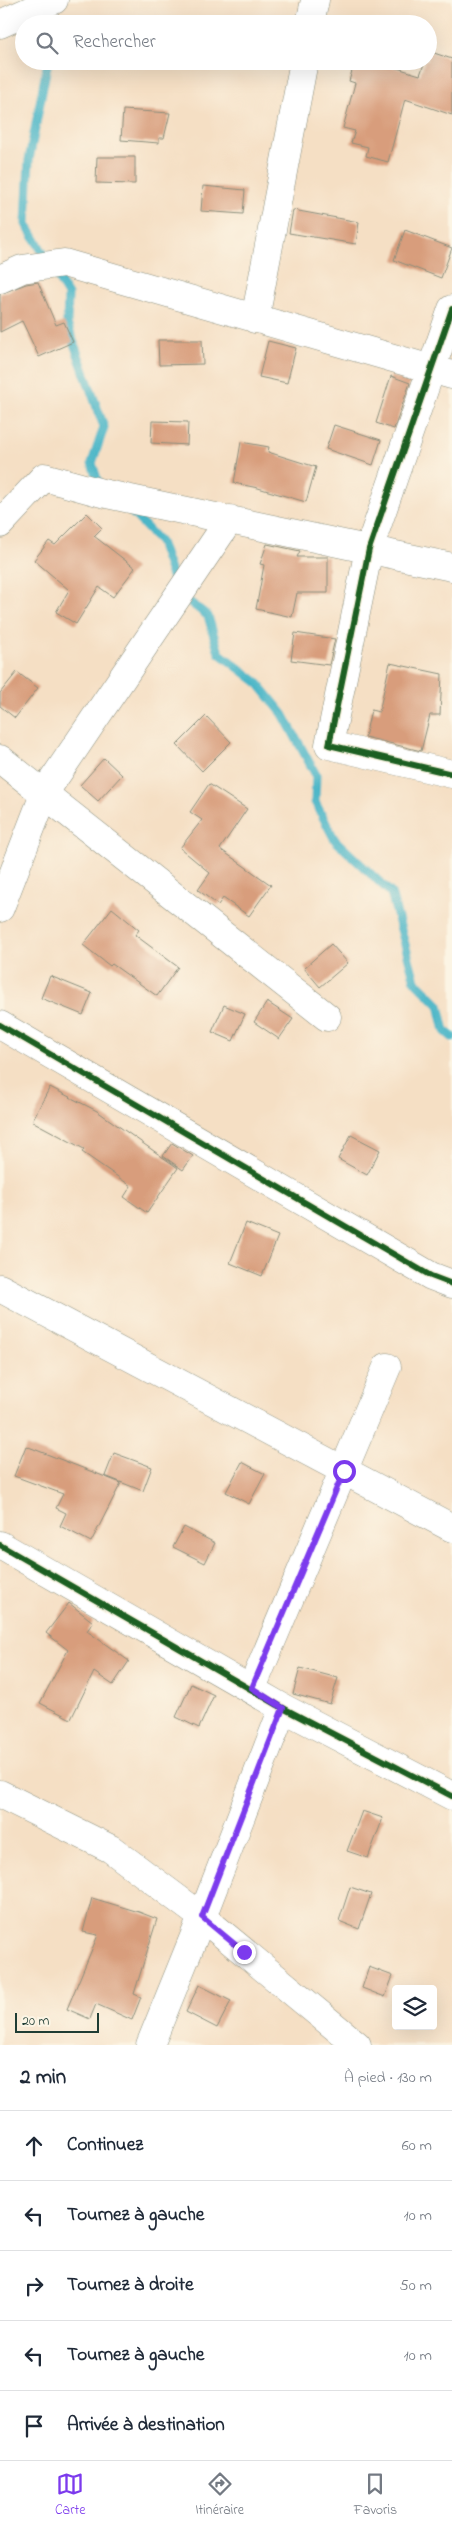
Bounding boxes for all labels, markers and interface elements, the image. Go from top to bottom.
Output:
search box [15,15,437,70]
icon: search [33,29,61,57]
text: Rechercher [73,29,156,56]
route start [333,1460,356,1483]
route end [233,1941,256,1964]
map controls [392,1985,437,2030]
button: layers [392,1985,437,2030]
scale bar [15,2010,99,2033]
text: 20 m [22,2011,49,2032]
text: 2 min [20,2063,66,2093]
text: À pied · 130 m [344,2066,432,2090]
icon: ahead [20,2132,48,2160]
text: Continuez [67,2132,143,2159]
text: 60 m [402,2134,432,2158]
icon: left [20,2202,48,2230]
text: Tournez à gauche [67,2202,204,2229]
text: 10 m [404,2204,432,2228]
icon: right [20,2272,48,2300]
text: Tournez à droite [67,2272,193,2299]
text: 50 m [400,2274,432,2298]
icon: left [20,2342,48,2370]
text: Tournez à gauche [67,2342,204,2369]
text: 10 m [404,2344,432,2368]
icon: arrive [20,2412,48,2440]
text: Arrivée à destination [67,2412,225,2439]
tab: Carte [55,2470,85,2521]
tab: Itinéraire [195,2470,244,2521]
tab: Favoris [354,2470,397,2521]

